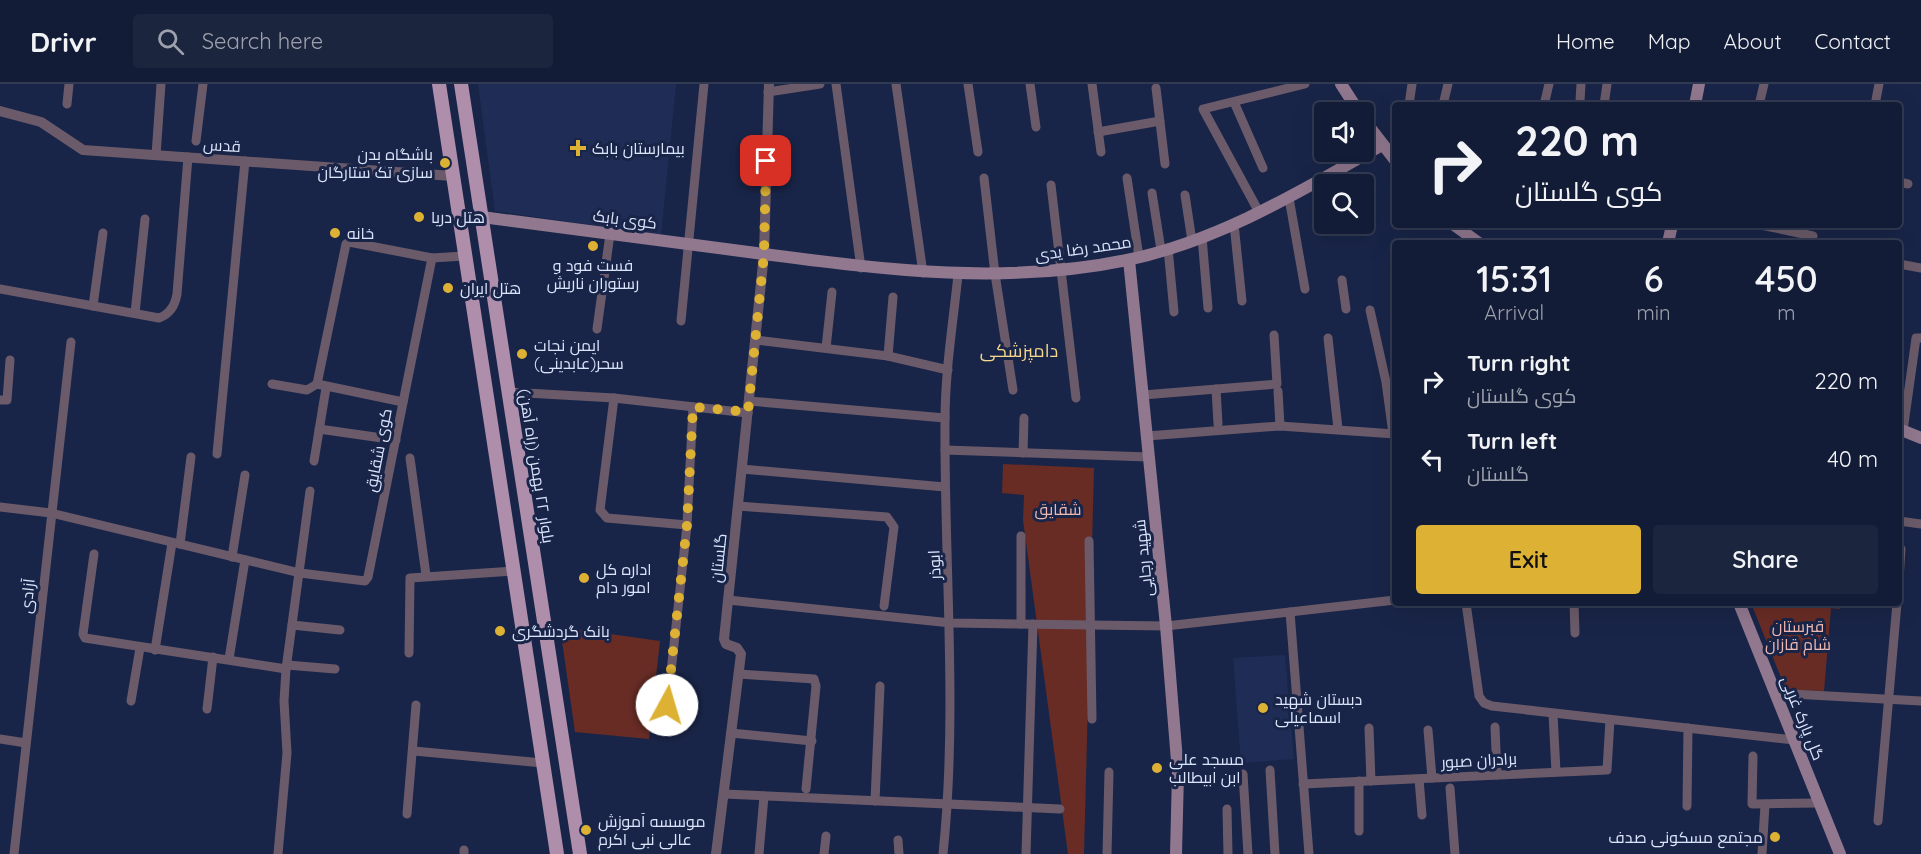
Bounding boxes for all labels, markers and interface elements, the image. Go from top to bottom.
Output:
search box [133,14,553,68]
text: Drivr [30,24,97,59]
icon: search [154,25,187,58]
text: Search here [202,27,323,55]
text: Home [1556,28,1615,54]
text: Map [1648,28,1691,54]
text: About [1724,28,1782,54]
text: Contact [1815,28,1891,54]
map controls [1314,102,1374,234]
button: sound [1314,102,1374,162]
text: 220 m [1515,114,1639,167]
icon: right [1416,126,1494,204]
street label: قدس [202,134,241,157]
pin [740,135,791,186]
place label: بیمارستان بابک [592,138,685,159]
marker: بیمارستان بابک [569,139,587,157]
place label: باشگاه بدن سازی تک ستارگان [317,144,433,183]
icon: arrive [749,144,782,177]
marker: باشگاه بدن سازی تک ستارگان [438,156,452,170]
button: search [1314,174,1374,234]
text: کوی گلستان [1515,174,1663,208]
street label: کوی بابک [592,205,658,234]
place label: هتل دریا [431,207,485,228]
marker: هتل دریا [412,210,426,224]
place label: خانه [347,223,374,243]
marker: خانه [328,226,342,240]
street label: محمد رضا یدی [1033,231,1133,266]
marker: فست فود و رستوران ناریش [586,239,600,253]
place label: فست فود و رستوران ناریش [547,255,639,294]
text: 15:31 [1476,256,1552,301]
text: 6 [1644,256,1663,301]
text: 450 [1755,256,1818,301]
place label: هتل ایران [460,278,521,299]
marker: هتل ایران [441,281,455,295]
text: Arrival [1484,300,1544,325]
text: min [1637,300,1671,325]
text: m [1777,300,1795,325]
place label: ایمن نجات سحر(عابدینی) [534,335,624,374]
district label: دامپزشکی [980,339,1058,363]
marker: ایمن نجات سحر(عابدینی) [515,347,529,361]
text: Turn right [1467,349,1571,377]
icon: right [1416,365,1449,398]
text: 220 m [1814,367,1878,395]
text: کوی گلستان [1467,383,1576,408]
street label: بلوار ۲۲ بهمن (راه آهن) [514,387,559,545]
street label: کوی شقایق [360,407,397,494]
text: Turn left [1467,427,1557,455]
icon: left [1416,443,1449,476]
text: 40 m [1827,445,1878,473]
text: گلستان [1467,461,1529,486]
park label: شقایق [1035,499,1081,520]
street label: شهید رجایی [1129,518,1158,598]
button: Exit [1416,525,1641,594]
button: Share [1653,525,1878,594]
street label: گلستان [705,532,732,584]
street label: ابوذر [923,550,945,581]
place label: اداره کل امور دام [596,559,651,599]
marker: اداره کل امور دام [577,571,591,585]
street label: آزادی [15,577,40,614]
park label: قبرستان شام قازان [1765,616,1831,656]
place label: بانک گردشگری [512,621,610,642]
marker: بانک گردشگری [493,624,507,638]
position arrow [635,673,699,737]
street label: گل پارک غربی [1775,673,1829,764]
place label: دبستان شهید اسماعیلی [1275,689,1362,728]
marker: دبستان شهید اسماعیلی [1256,701,1270,715]
street label: برادران صبور [1440,748,1517,773]
place label: مسجد علی ابن ابیطالب [1169,749,1244,788]
marker: مسجد علی ابن ابیطالب [1150,761,1164,775]
place label: موسسه آموزش عالی نبی اکرم [598,811,706,851]
marker: موسسه آموزش عالی نبی اکرم [579,823,593,837]
place label: مجتمع مسکونی صدف [1608,827,1763,849]
marker: مجتمع مسکونی صدف [1768,830,1782,844]

